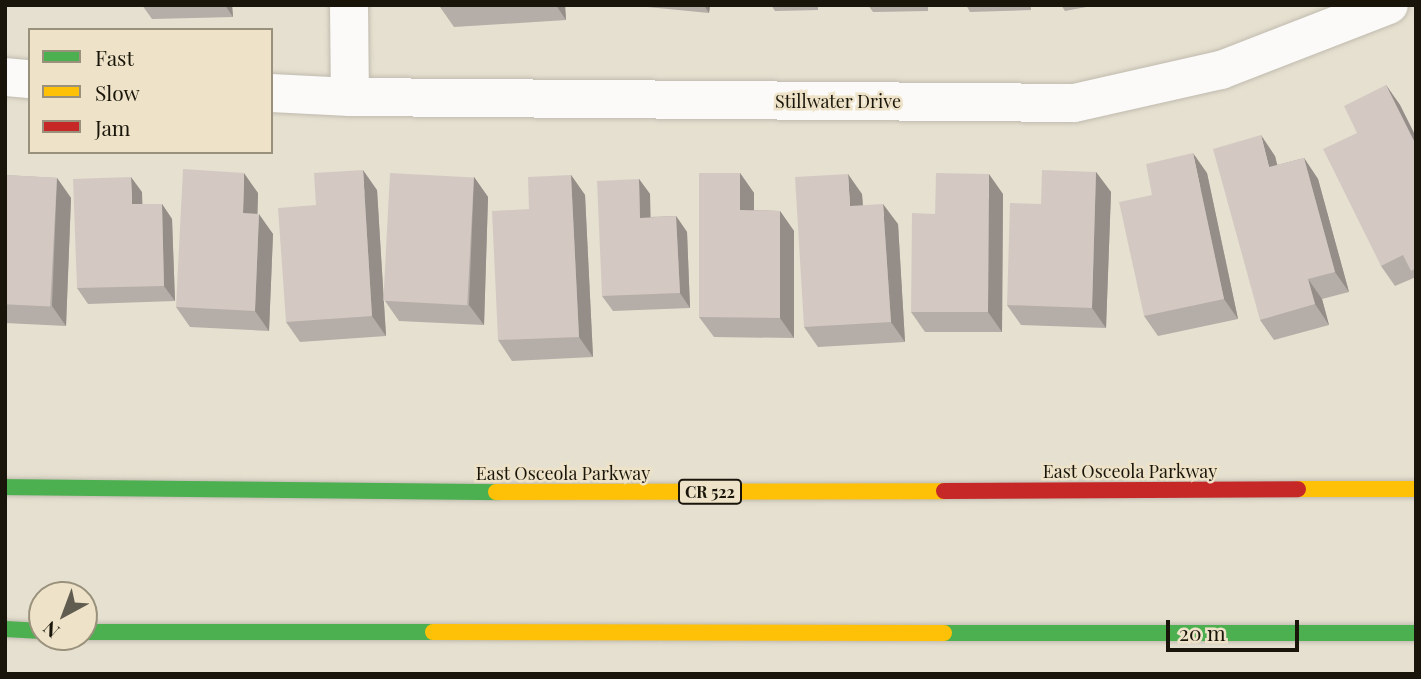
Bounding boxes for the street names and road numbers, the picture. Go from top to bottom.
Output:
street label: Stillwater Drive [775,90,901,112]
street label: East Osceola Parkway [1043,460,1217,482]
street label: East Osceola Parkway [476,462,650,484]
road number: CR 522 [677,480,743,505]

